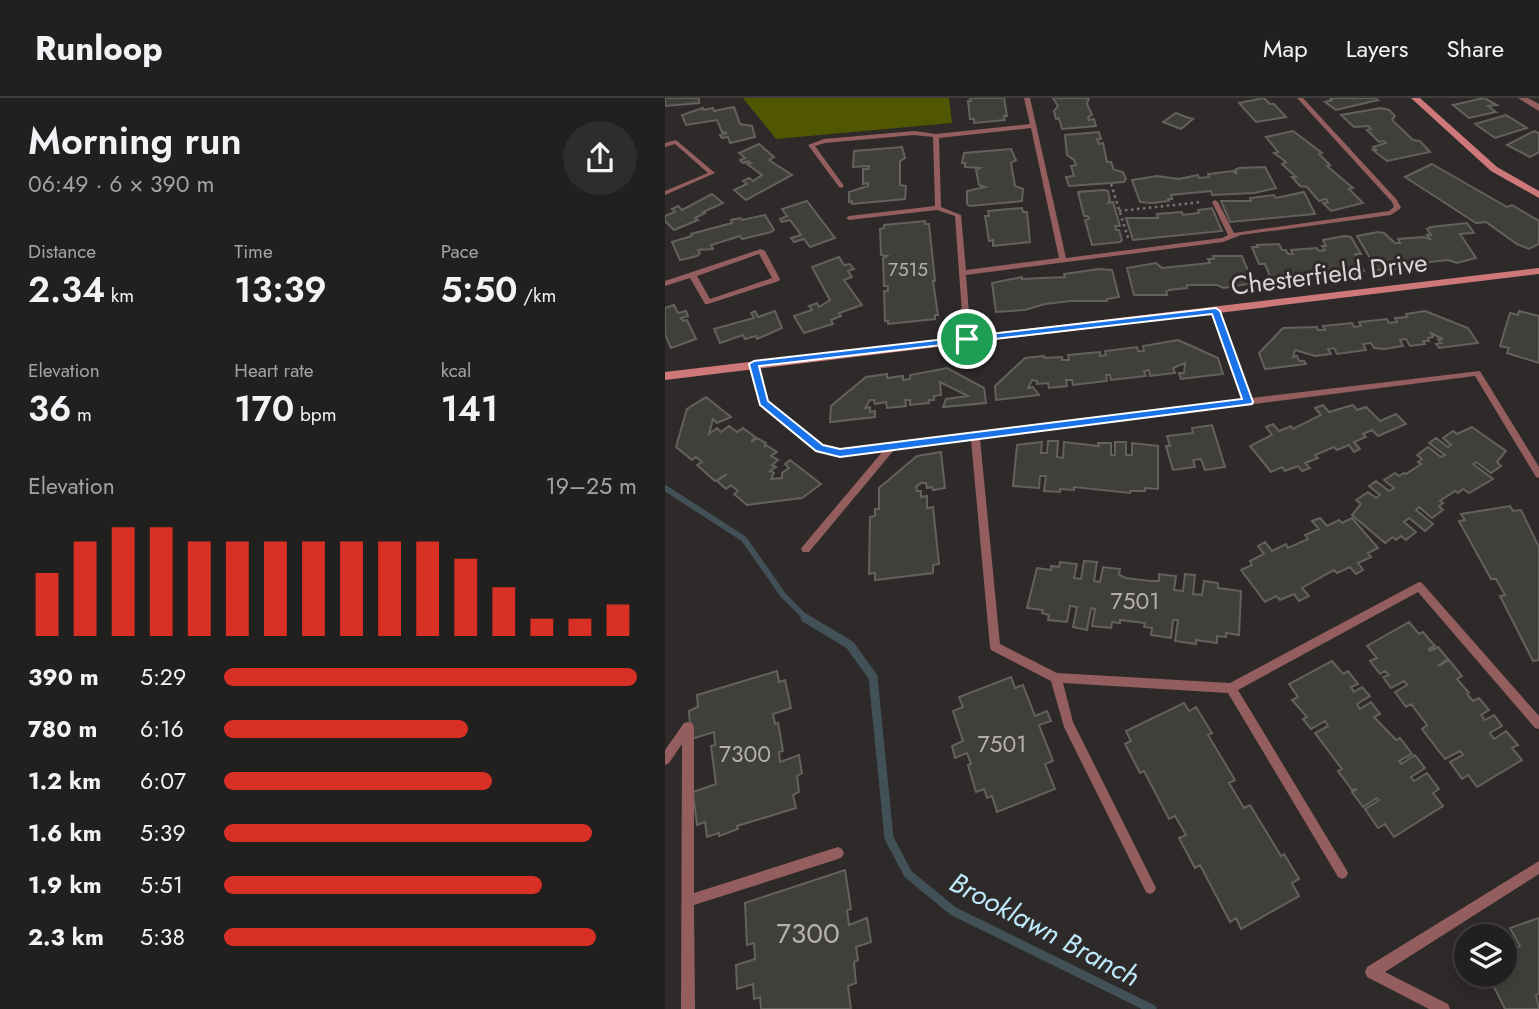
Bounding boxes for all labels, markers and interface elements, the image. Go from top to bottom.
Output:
text: Runloop [35,25,163,72]
text: Map [1263,31,1308,66]
text: Layers [1346,31,1408,66]
text: Share [1446,31,1504,66]
text: Morning run [28,113,242,168]
button: share [563,121,637,195]
text: 06:49 · 6 × 390 m [28,167,215,201]
text: Distance [28,238,96,265]
text: Time [234,238,273,265]
text: Pace [441,238,479,265]
street label: Chesterfield Drive [1228,243,1430,305]
house number: 7515 [888,256,928,283]
text: 2.34 [28,265,105,315]
text: 13:39 [234,265,327,315]
text: 5:50 [441,265,518,315]
text: km [105,282,134,309]
text: /km [518,282,556,309]
pin [937,309,997,369]
icon: arrive [948,320,986,358]
text: Elevation [28,357,100,384]
text: Heart rate [234,357,314,384]
text: kcal [441,357,471,384]
text: 36 [28,384,71,434]
text: 170 [234,384,294,434]
text: 141 [441,384,498,434]
text: m [71,401,92,428]
text: bpm [294,401,336,428]
text: Elevation [28,469,115,503]
text: 19–25 m [545,469,637,503]
house number: 7501 [1110,584,1160,618]
text: 390 m [28,660,99,694]
text: 5:29 [140,660,186,694]
text: 780 m [28,712,97,746]
text: 6:16 [140,712,184,746]
house number: 7501 [977,727,1027,761]
house number: 7300 [719,737,771,771]
text: 1.2 km [28,764,101,798]
text: 6:07 [140,764,186,798]
text: 1.6 km [28,816,102,850]
text: 5:39 [140,816,186,850]
water label: Brooklawn Branch [942,862,1147,997]
text: 1.9 km [28,868,102,902]
text: 5:51 [140,868,183,902]
house number: 7300 [776,913,840,954]
text: 2.3 km [28,920,104,954]
text: 5:38 [140,920,185,954]
map controls [1454,924,1517,987]
button: layers [1454,924,1517,987]

